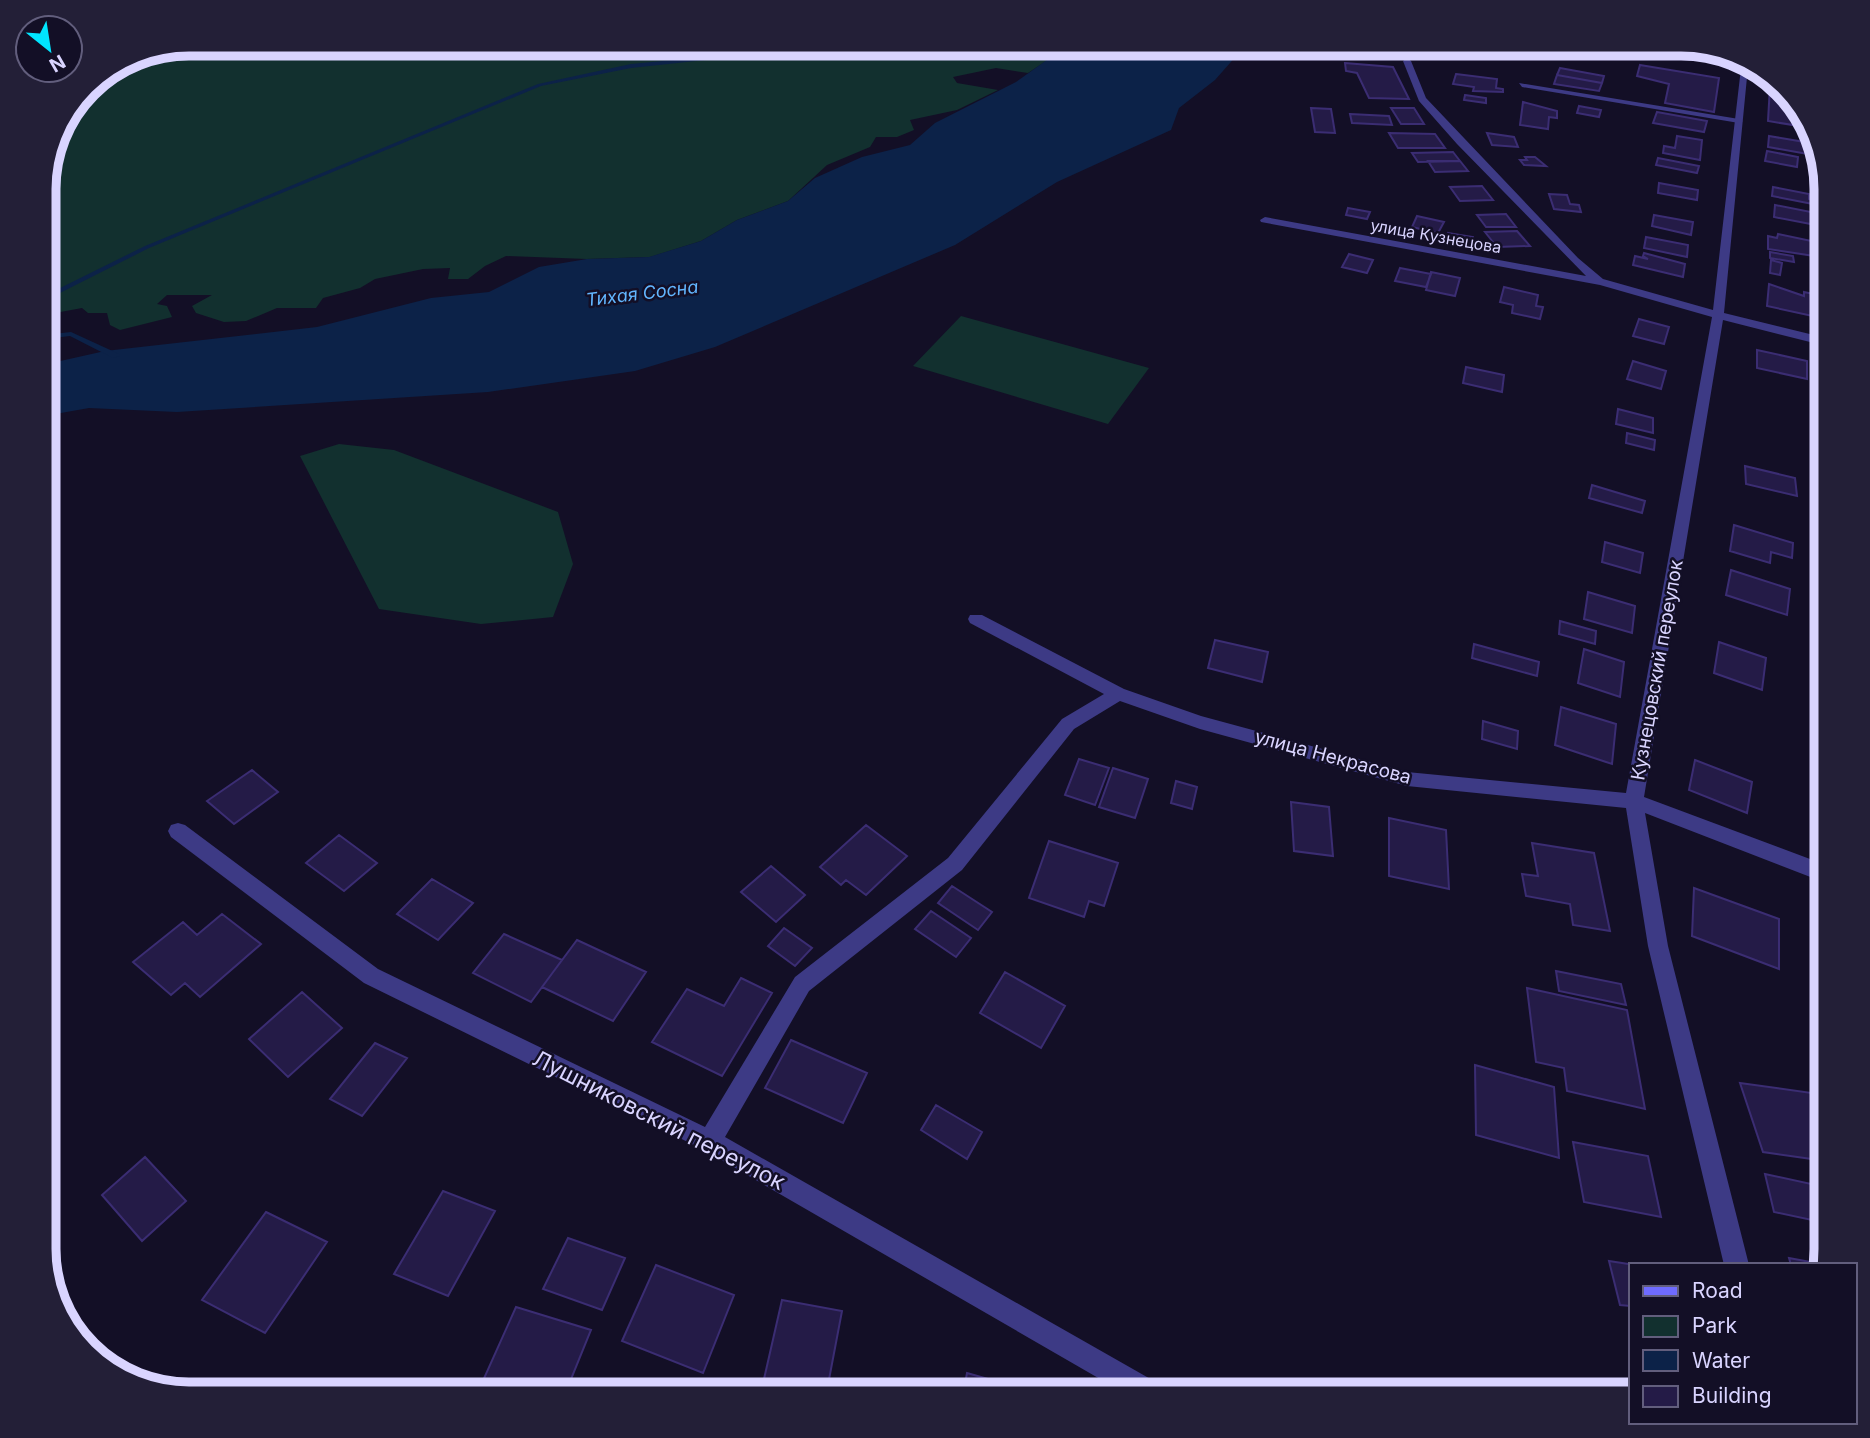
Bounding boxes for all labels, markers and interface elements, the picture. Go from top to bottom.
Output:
north arrow [14,14,84,84]
text: N [45,50,69,77]
street label: улица Кузнецова [1369,215,1503,257]
water label: Тихая Сосна [585,276,699,310]
street label: Кузнецовский переулок [1626,557,1688,782]
street label: улица Некрасова [1252,725,1414,789]
street label: Лушниковский переулок [528,1044,790,1196]
legend [1629,1263,1856,1424]
text: Road [1692,1278,1743,1303]
text: Park [1692,1313,1737,1338]
text: Water [1692,1348,1750,1373]
text: Building [1692,1383,1772,1408]

